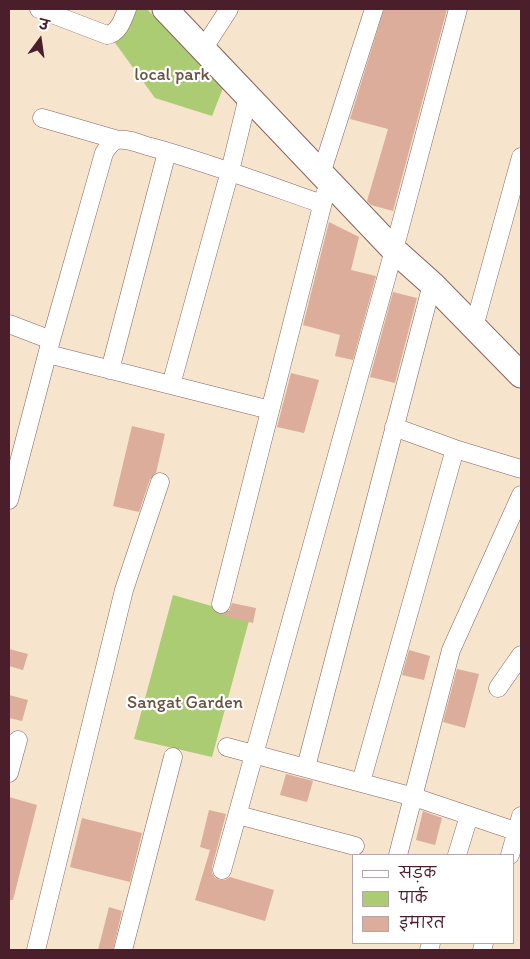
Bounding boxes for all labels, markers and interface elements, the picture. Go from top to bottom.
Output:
north arrow [15,15,65,65]
text: उ [37,16,50,34]
park label: local park [134,64,210,86]
park label: Sangat Garden [127,692,243,714]
legend [352,854,515,944]
text: सड़क [399,864,436,882]
text: पार्क [399,889,427,907]
text: इमारत [399,914,445,932]

